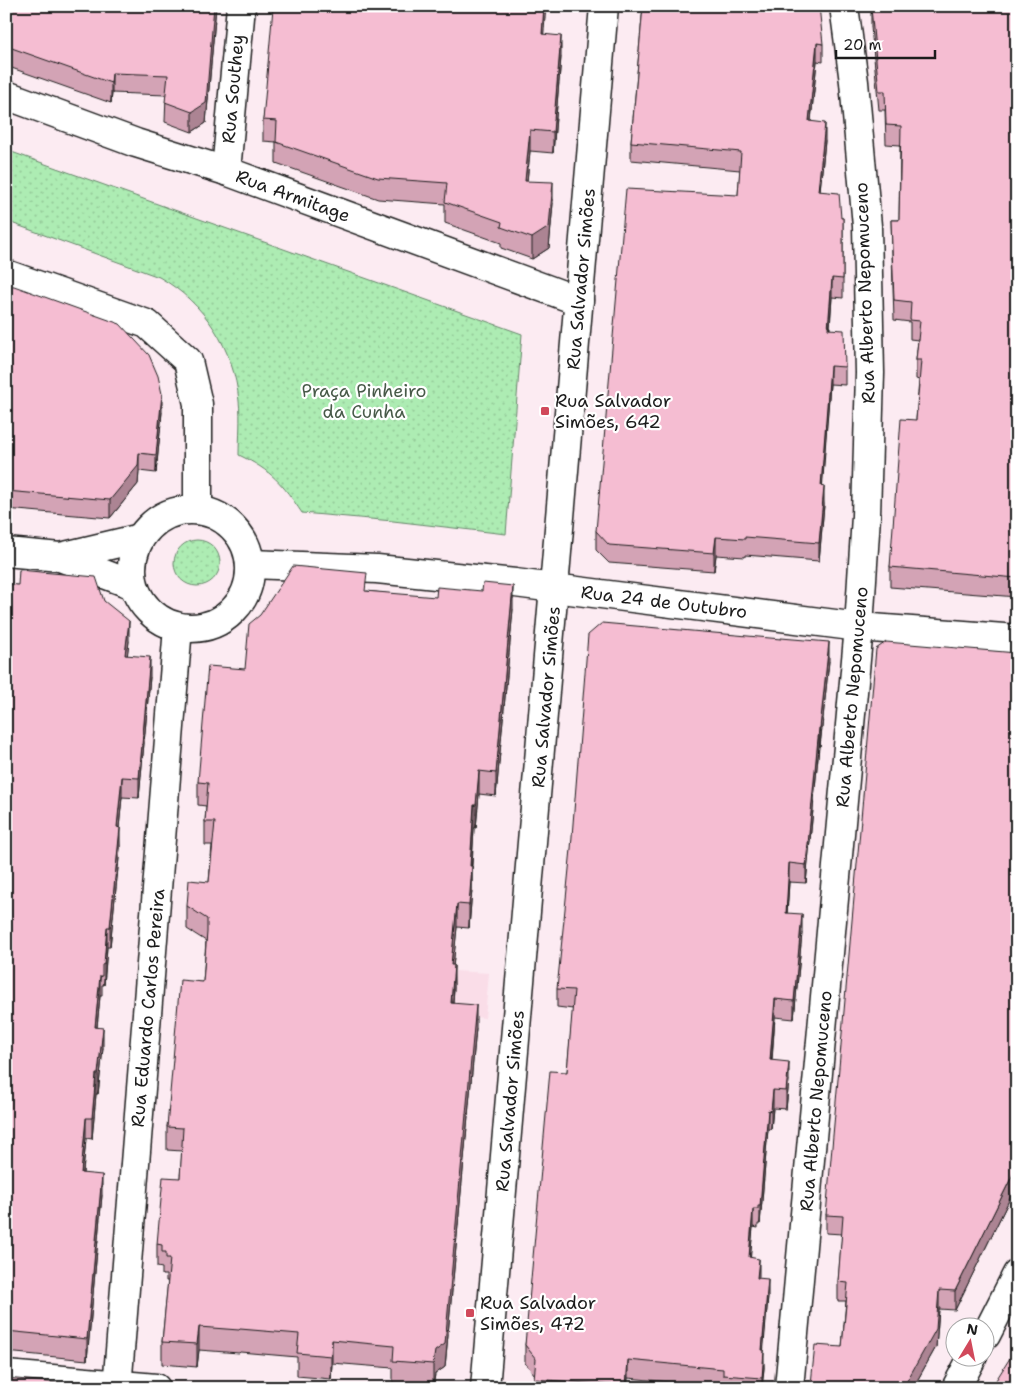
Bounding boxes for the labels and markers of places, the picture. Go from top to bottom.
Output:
place label: Rua Salvador Simões, 642 [555,389,671,434]
marker: Rua Salvador Simões, 642 [539,405,551,417]
place label: Rua Salvador Simões, 472 [480,1291,596,1336]
marker: Rua Salvador Simões, 472 [464,1307,476,1319]

